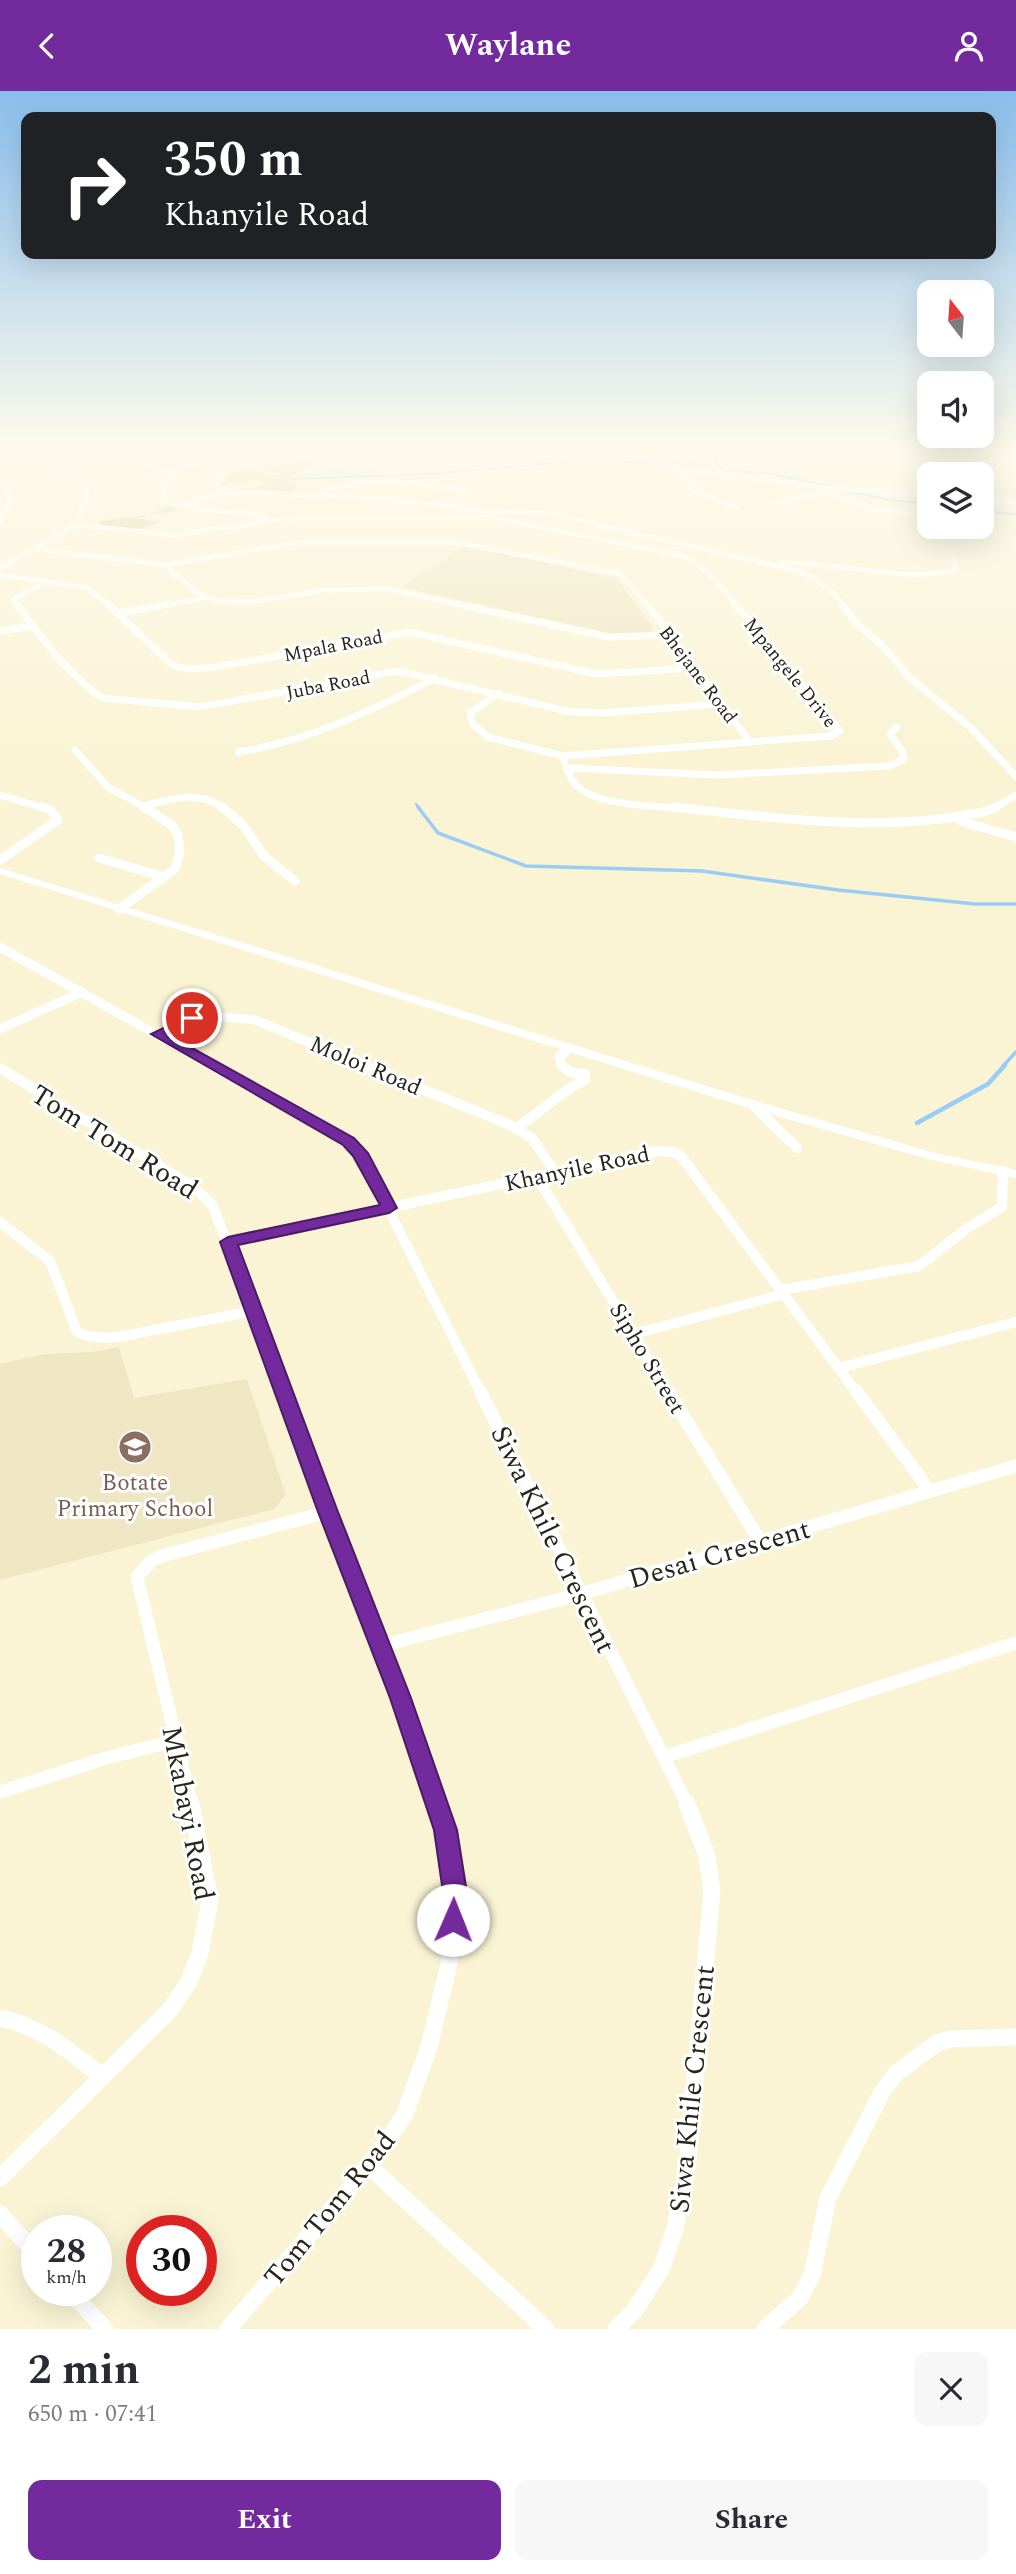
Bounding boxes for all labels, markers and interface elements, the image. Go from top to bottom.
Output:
text: Waylane [445,21,571,70]
icon: back [28,27,66,65]
icon: person [950,27,988,65]
text: 350 m [164,123,303,198]
icon: right [49,140,140,231]
text: Khanyile Road [164,191,369,240]
north arrow [917,280,994,357]
map controls [917,280,994,539]
button: sound [917,371,994,448]
button: layers [917,462,994,539]
street label: Mpangele Drive [736,611,844,734]
street label: Bhejane Road [651,620,744,730]
street label: Mpala Road [281,623,386,670]
street label: Juba Road [284,663,373,708]
pin [162,988,222,1048]
icon: arrive [173,999,211,1037]
street label: Moloi Road [304,1027,427,1106]
street label: Tom Tom Road [22,1074,206,1211]
street label: Khanyile Road [502,1137,653,1202]
street label: Sipho Street [600,1296,694,1421]
street label: Siwa Khile Crescent [479,1418,627,1661]
school or university icon: Botate Primary School [116,1428,154,1466]
place label: Botate Primary School [57,1466,213,1527]
street label: Desai Crescent [624,1508,815,1601]
street label: Mkabayi Road [150,1722,226,1904]
position arrow [416,1883,490,1957]
street label: Siwa Khile Crescent [658,1963,727,2215]
street label: Tom Tom Road [254,2121,407,2296]
speed limit sign: 30 [126,2215,217,2306]
text: 28 [47,2225,86,2278]
text: km/h [46,2264,87,2291]
text: 2 min [28,2339,140,2402]
button: close [914,2352,988,2426]
text: 650 m · 07:41 [28,2397,157,2432]
button: Exit [28,2480,501,2560]
button: Share [515,2480,988,2560]

